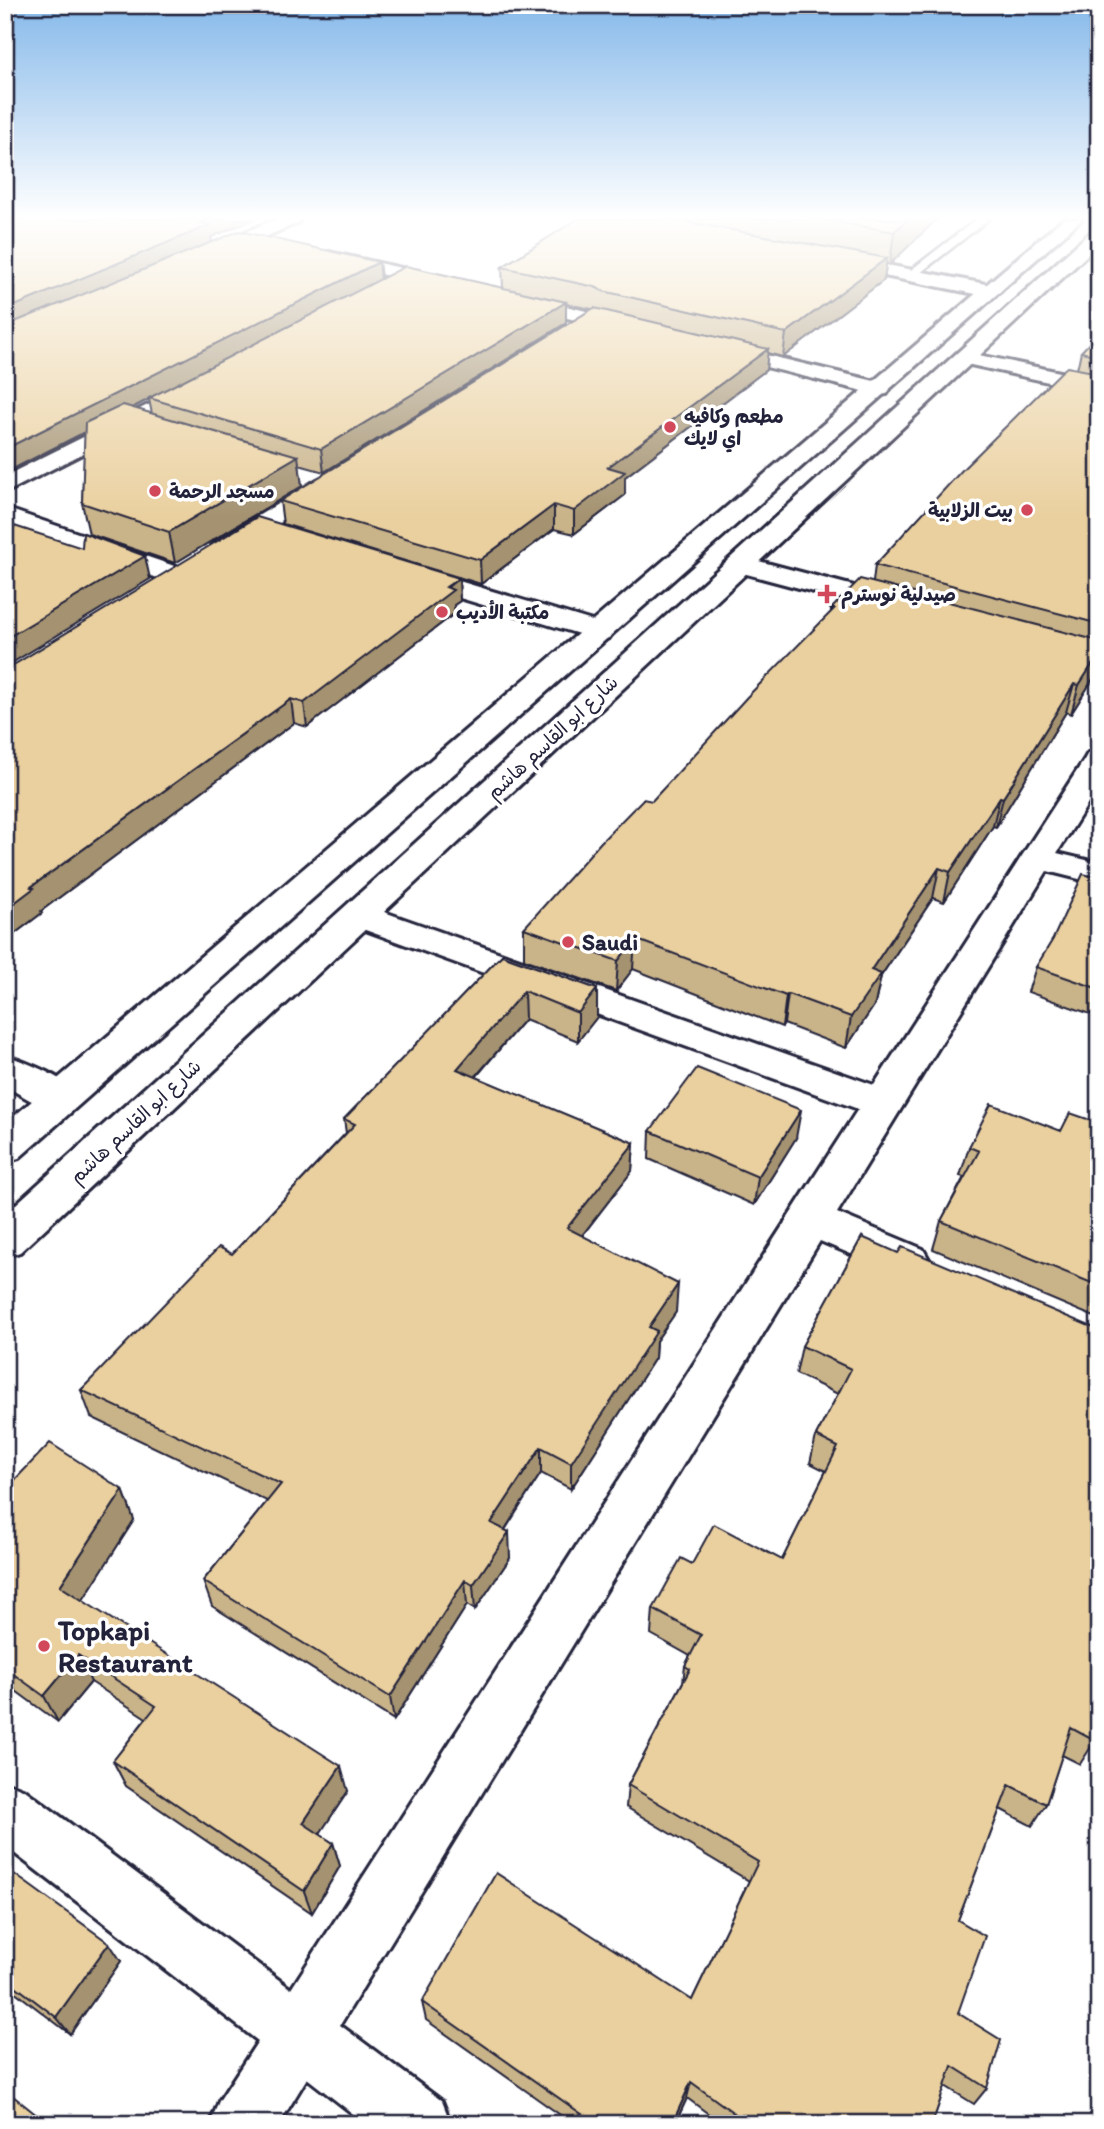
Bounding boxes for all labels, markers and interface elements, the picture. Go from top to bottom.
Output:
place label: مطعم وكافيه اي لايك [684,405,784,453]
marker: مطعم وكافيه اي لايك [662,419,678,435]
place label: مسجد الرحمة [169,480,275,503]
marker: مسجد الرحمة [147,483,163,499]
place label: بيت الزلابية [928,499,1013,523]
marker: بيت الزلابية [1019,502,1035,518]
place label: صيدلية نوسترم [841,583,956,609]
marker: صيدلية نوسترم [819,586,835,602]
place label: مكتبة الأديب [456,600,549,625]
marker: مكتبة الأديب [434,604,450,620]
street label: شارع ابو القاسم هاشم [482,671,625,806]
place label: Saudi [582,928,638,956]
marker: Saudi [560,934,576,950]
street label: شارع ابو القاسم هاشم [65,1055,208,1190]
place label: Topkapi Restaurant [57,1613,193,1679]
marker: Topkapi Restaurant [36,1638,52,1654]

